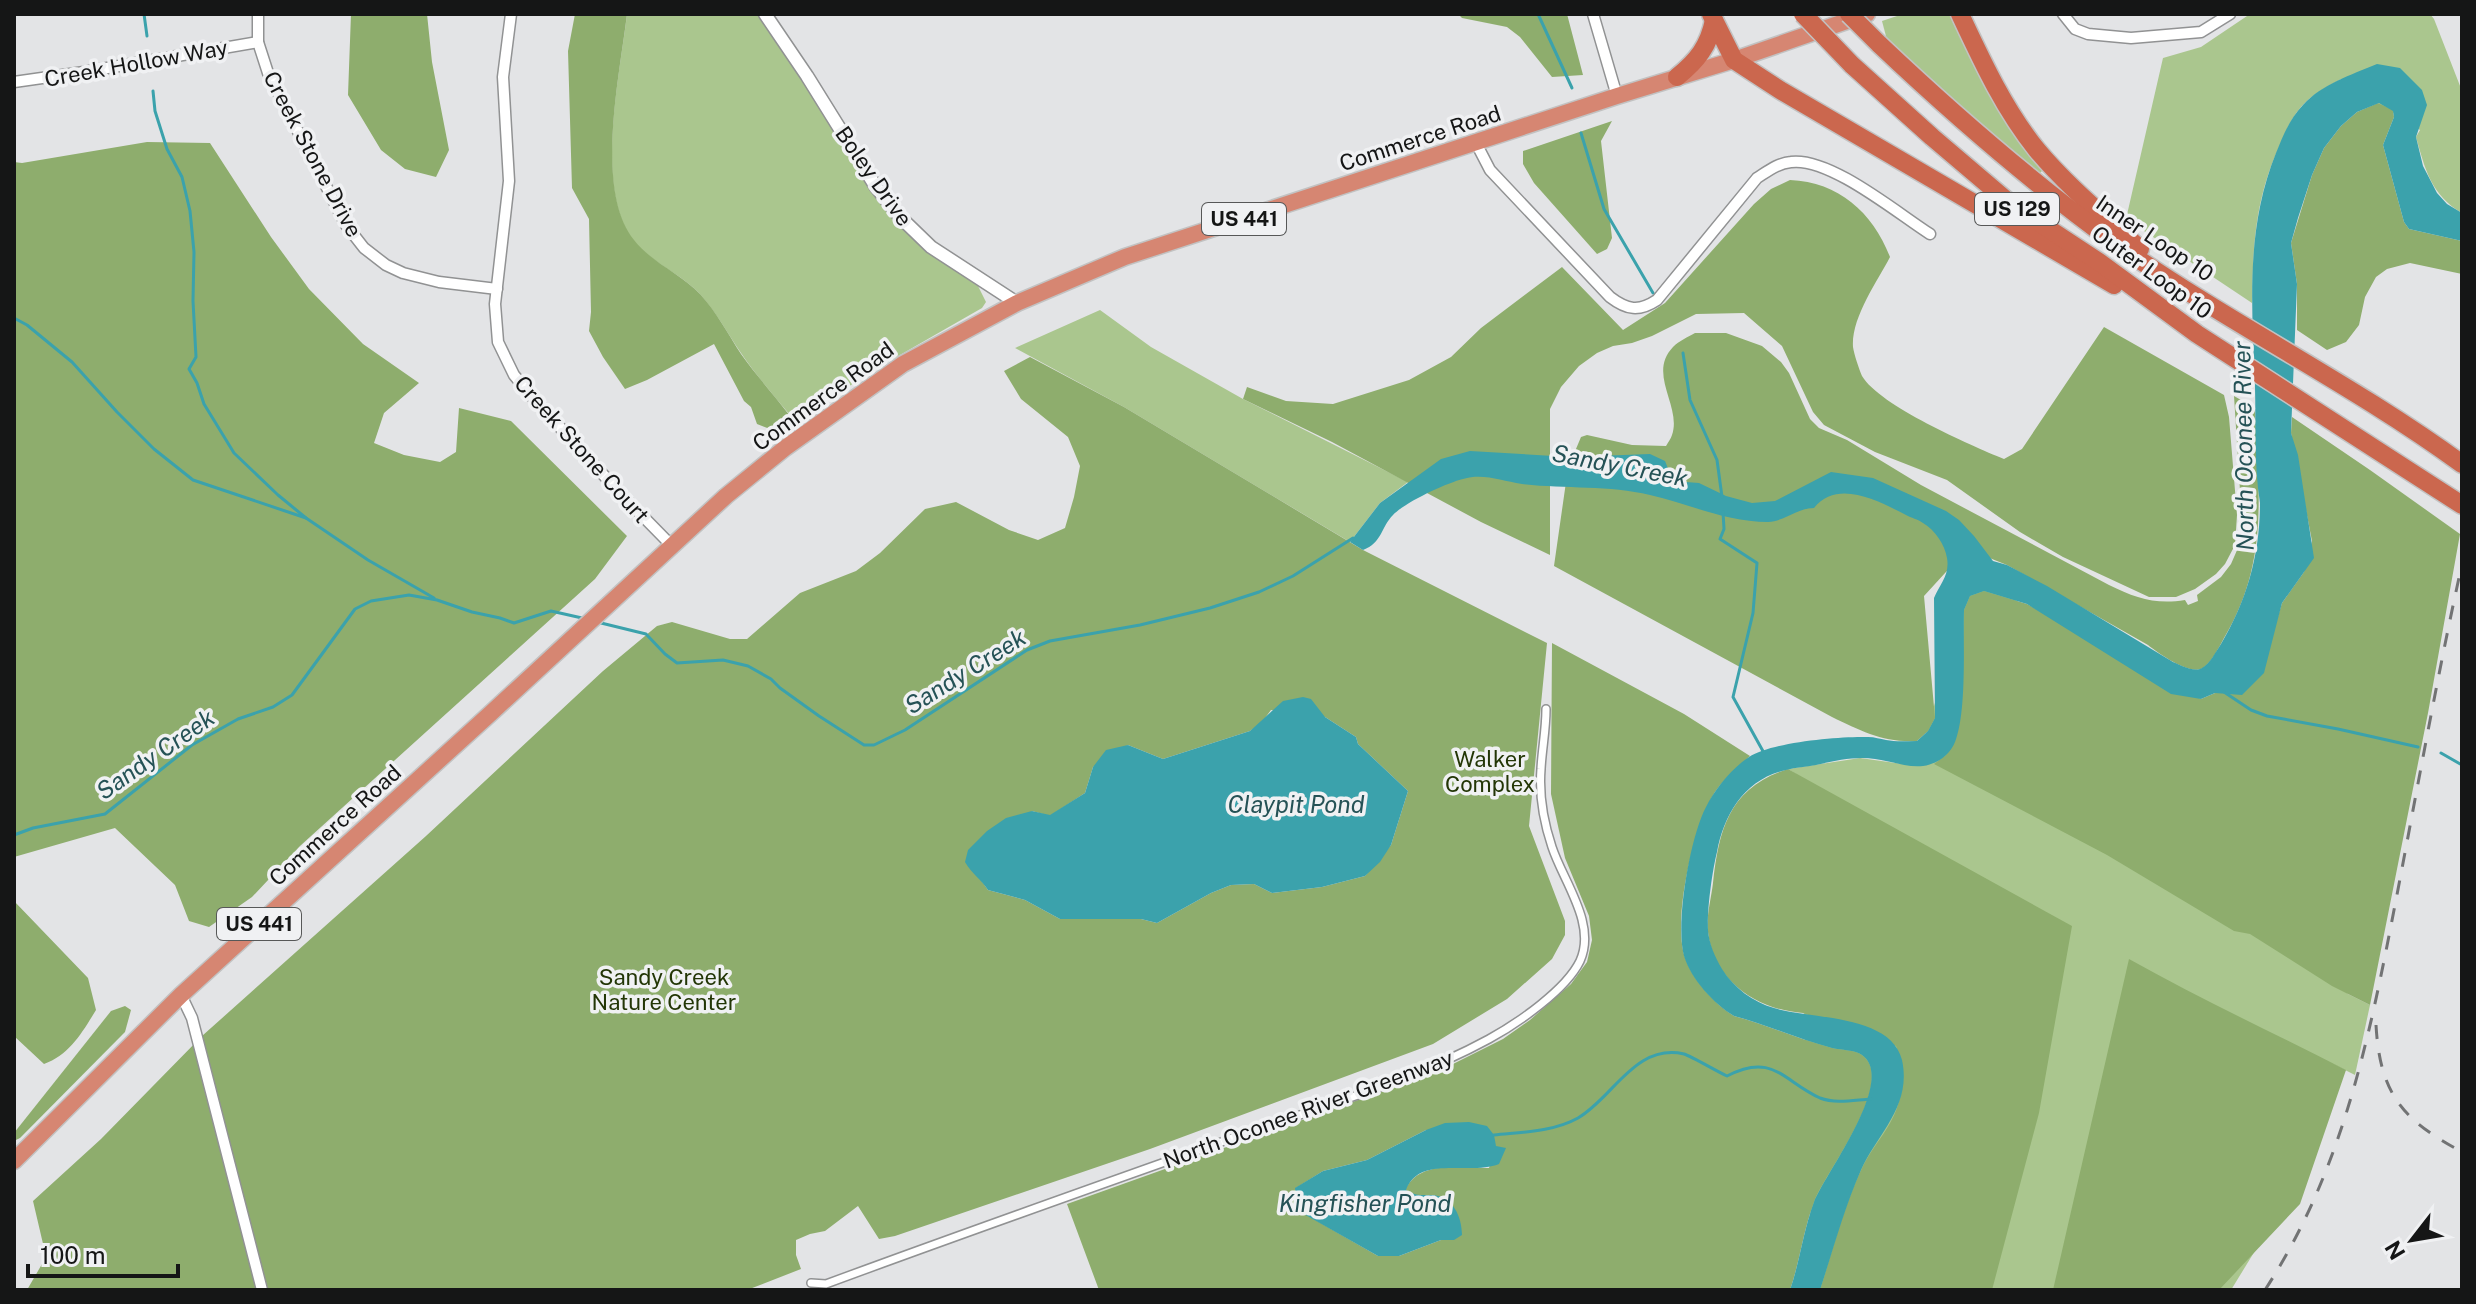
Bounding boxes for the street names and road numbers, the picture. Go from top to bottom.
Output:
street label: Creek Hollow Way [42,34,230,92]
street label: Creek Stone Drive [258,67,368,241]
street label: Commerce Road [1336,100,1504,176]
street label: Boley Drive [830,121,918,231]
street label: Inner Loop 10 [2091,189,2219,287]
road number: US 129 [1975,193,2059,225]
road number: US 441 [1202,203,1286,235]
street label: Outer Loop 10 [2087,220,2217,324]
street label: Commerce Road [747,336,899,456]
street label: Creek Stone Court [509,370,655,528]
street label: Commerce Road [264,759,406,891]
road number: US 441 [217,908,301,940]
street label: North Oconee River Greenway [1159,1044,1457,1174]

